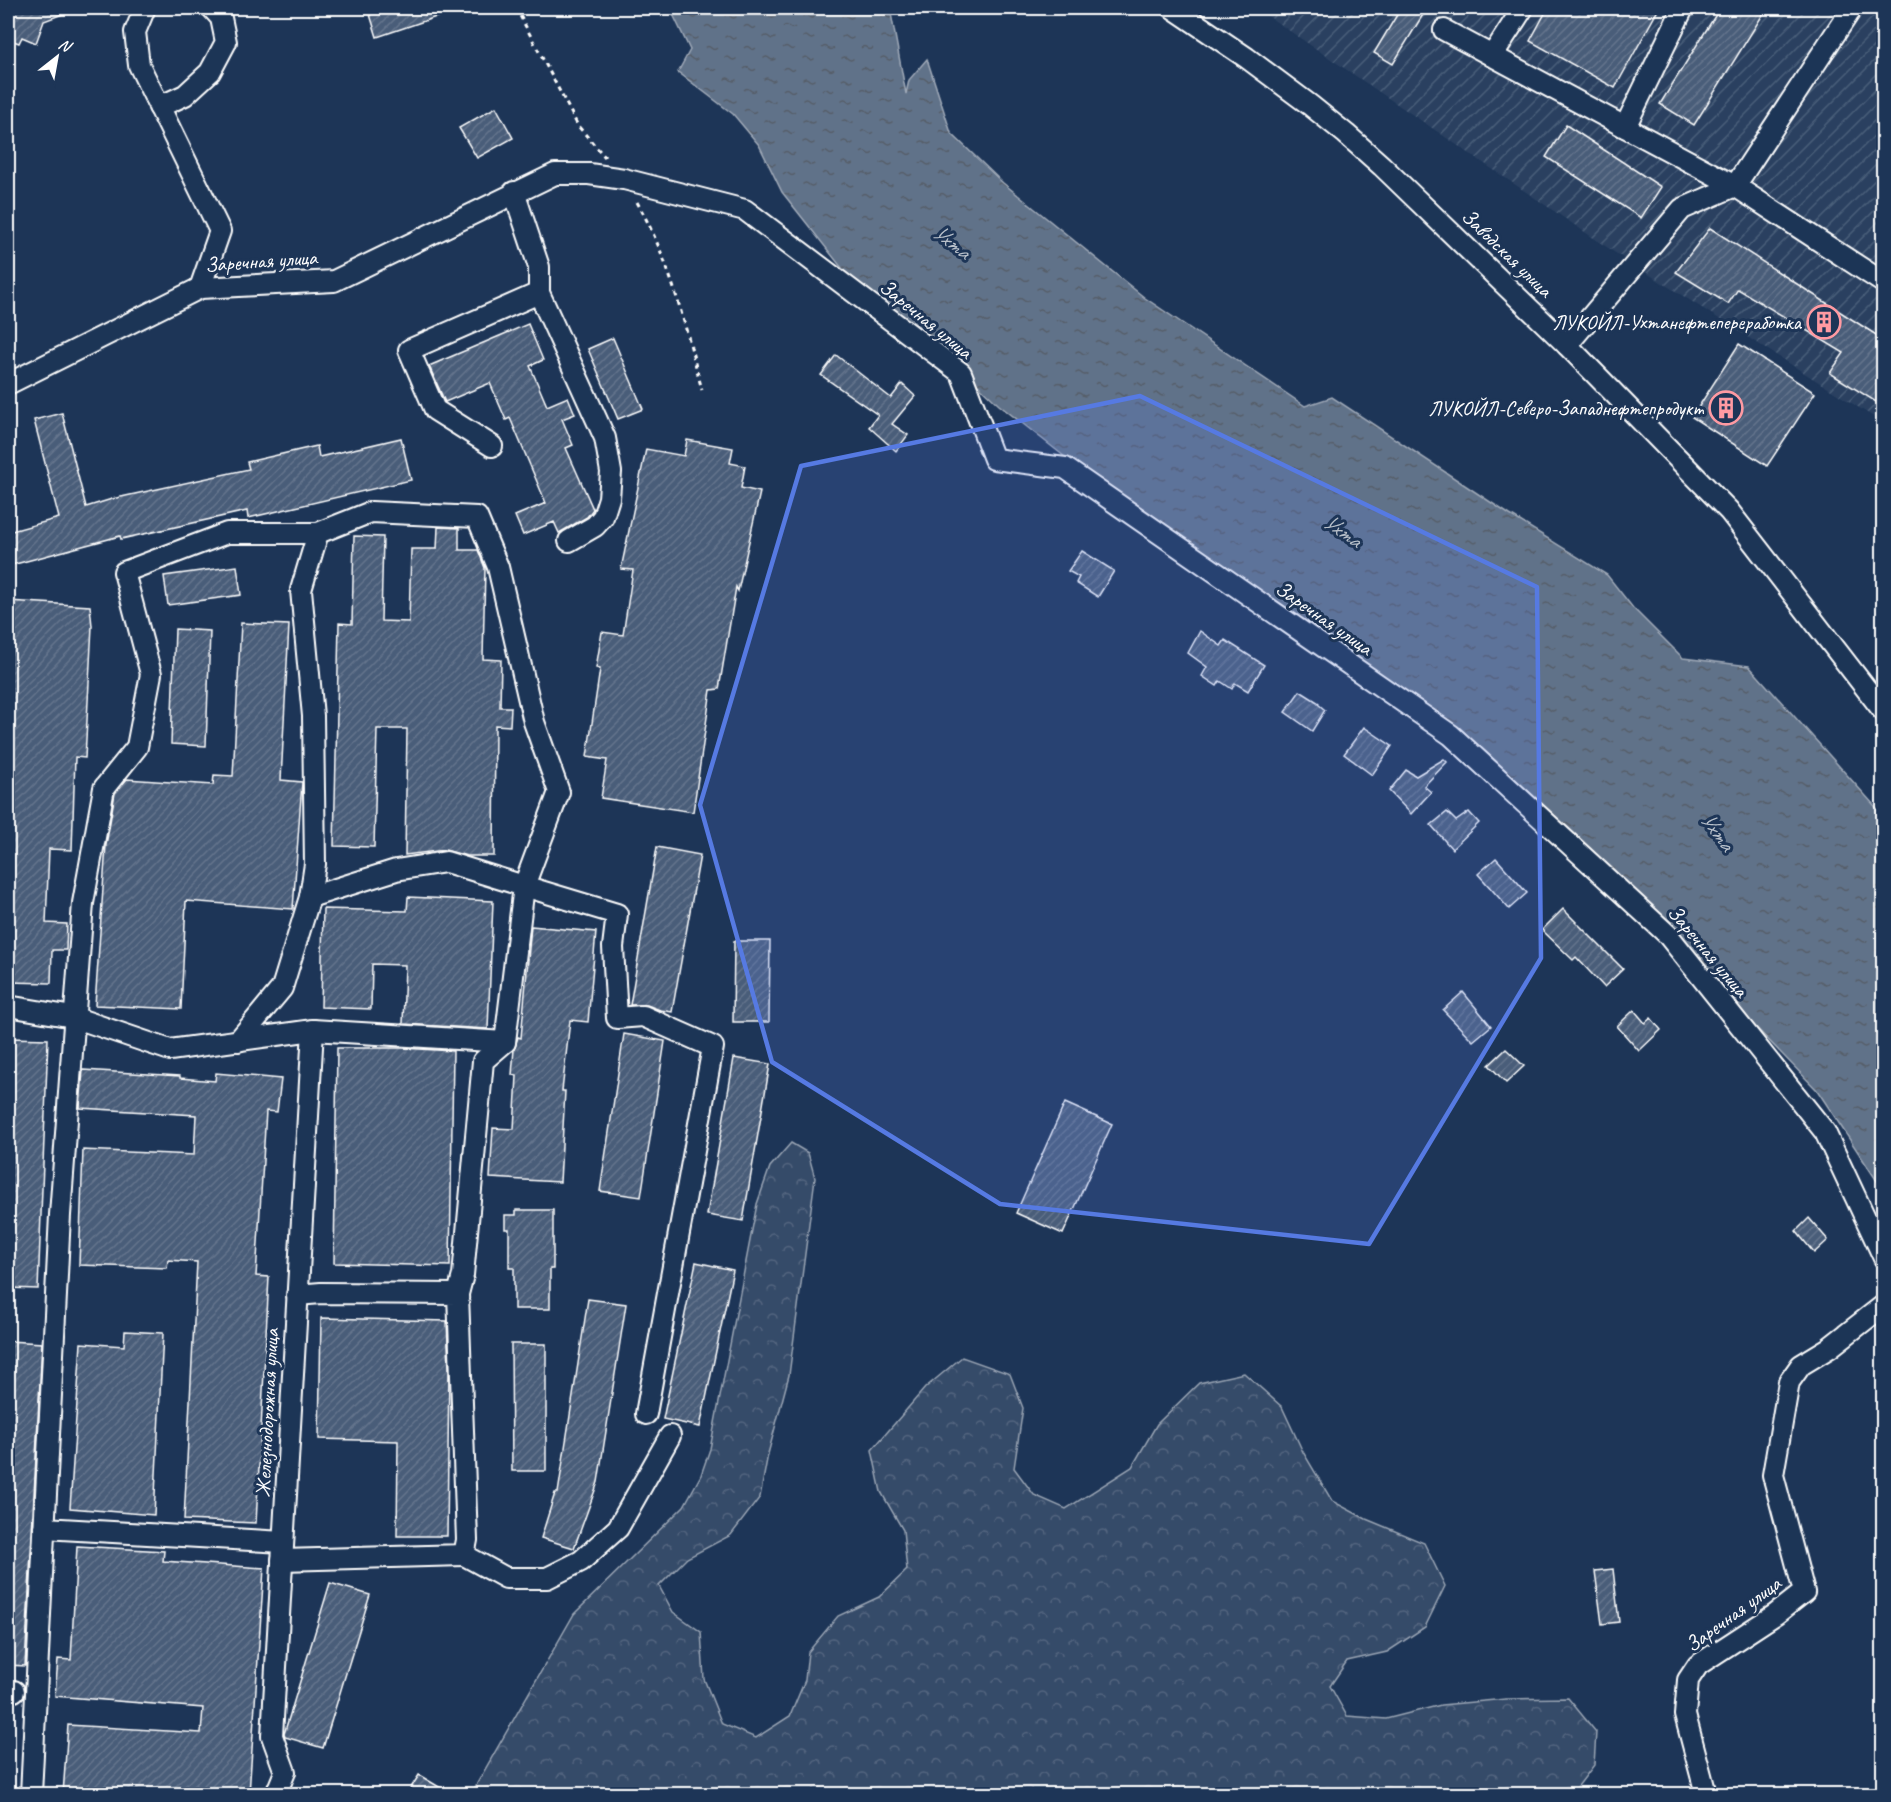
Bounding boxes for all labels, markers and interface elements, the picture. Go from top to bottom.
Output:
north arrow [27,27,87,87]
text: N [55,34,76,58]
street label: Заводская улица [1456,203,1559,304]
water label: Ухта [927,218,978,267]
street label: Заречная улица [204,244,320,278]
street label: Заречная улица [874,274,979,366]
building icon: ЛУКОЙЛ-Ухтанефтепереработка [1806,304,1842,340]
place label: ЛУКОЙЛ-Ухтанефтепереработка [1553,309,1803,335]
building icon: ЛУКОЙЛ-Северо-Западнефтепродукт [1708,390,1744,426]
place label: ЛУКОЙЛ-Северо-Западнефтепродукт [1429,395,1704,421]
water label: Ухта [1318,508,1369,555]
street label: Заречная улица [1271,575,1379,662]
water label: Ухта [1694,807,1742,858]
street label: Заречная улица [1662,900,1755,1004]
street label: Железнодорожная улица [250,1326,284,1498]
street label: Заречная улица [1680,1569,1788,1658]

